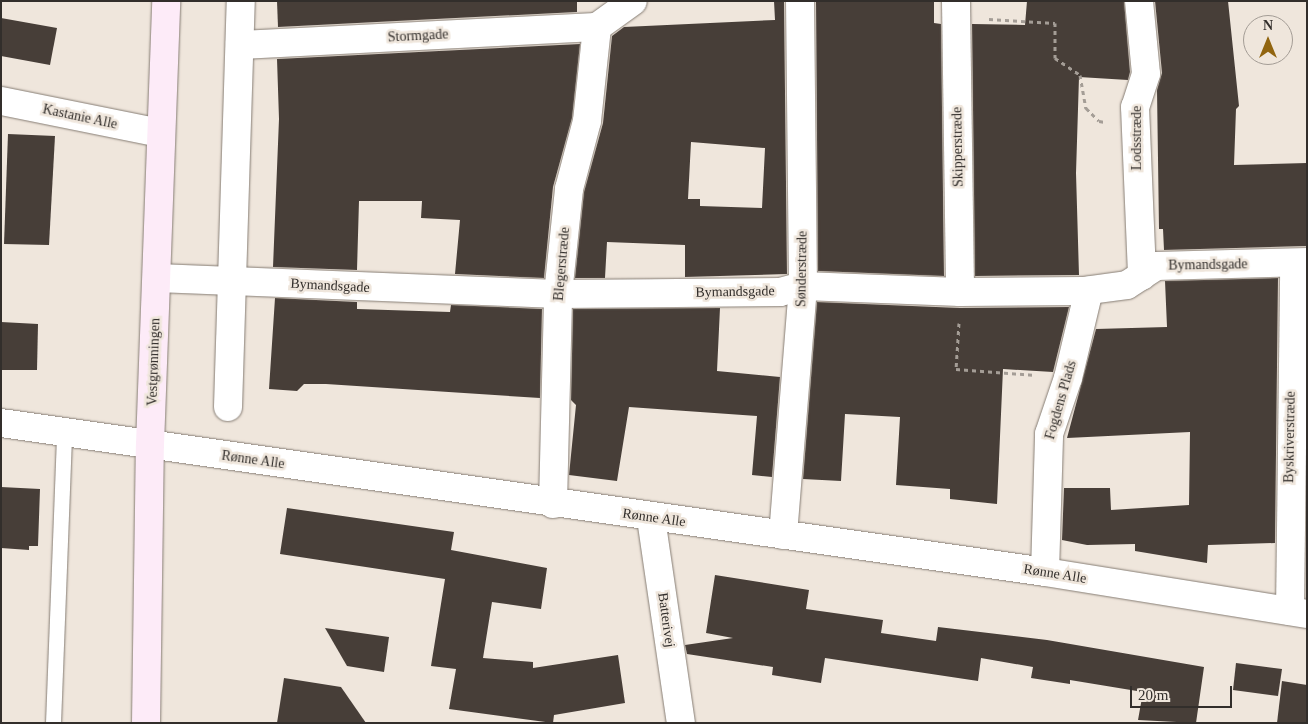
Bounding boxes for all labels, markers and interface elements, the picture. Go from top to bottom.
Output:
north arrow [1243,15,1293,65]
text: N [1263,18,1273,33]
street label: Stormgade [387,26,449,46]
street label: Kastanie Alle [41,101,119,133]
street label: Lodsstræde [1129,106,1145,170]
street label: Skipperstræde [949,107,967,187]
street label: Blegerstræde [550,226,574,302]
street label: Sønderstræde [793,231,811,307]
street label: Bymandsgade [1168,256,1248,274]
street label: Bymandsgade [290,276,370,296]
street label: Bymandsgade [695,283,775,301]
street label: Vestgrønningen [144,318,164,406]
street label: Fogdens Plads [1042,359,1080,441]
street label: Byskriverstræde [1281,391,1299,483]
street label: Rønne Alle [220,447,286,473]
street label: Rønne Alle [621,505,687,531]
street label: Rønne Alle [1022,561,1088,587]
street label: Batterivej [654,591,678,649]
scale bar [1133,676,1236,708]
text: 20 m [1138,687,1168,703]

